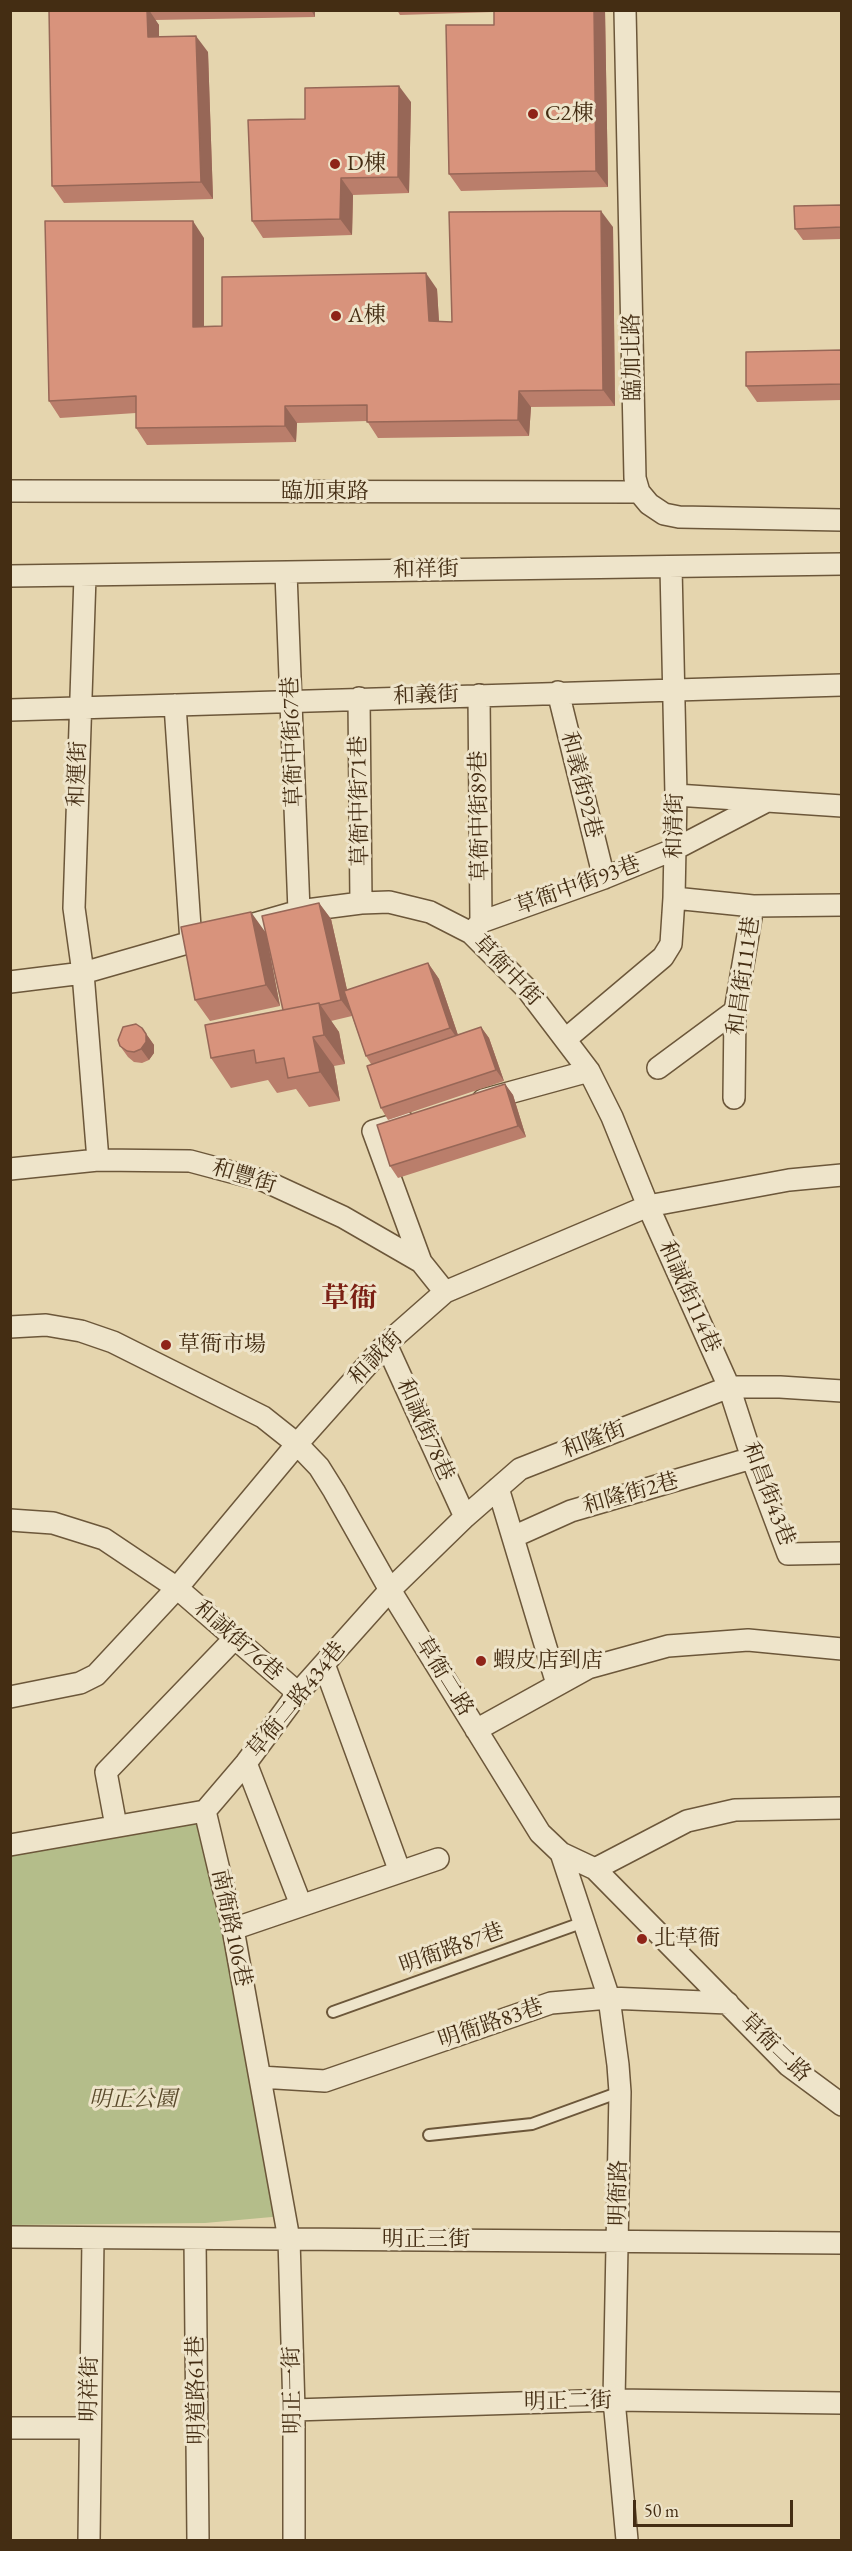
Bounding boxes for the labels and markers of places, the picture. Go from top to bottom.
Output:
place label: C2棟 [545,101,593,127]
marker: C2棟 [526,107,540,121]
place label: D棟 [347,151,386,177]
marker: D棟 [328,157,342,171]
place label: A棟 [348,303,385,329]
marker: A棟 [329,309,343,323]
place label: 草衙市場 [178,1332,266,1358]
marker: 草衙市場 [159,1338,173,1352]
place label: 蝦皮店到店 [493,1648,603,1674]
marker: 蝦皮店到店 [474,1654,488,1668]
place label: 北草衙 [654,1926,720,1952]
marker: 北草衙 [635,1932,649,1946]

